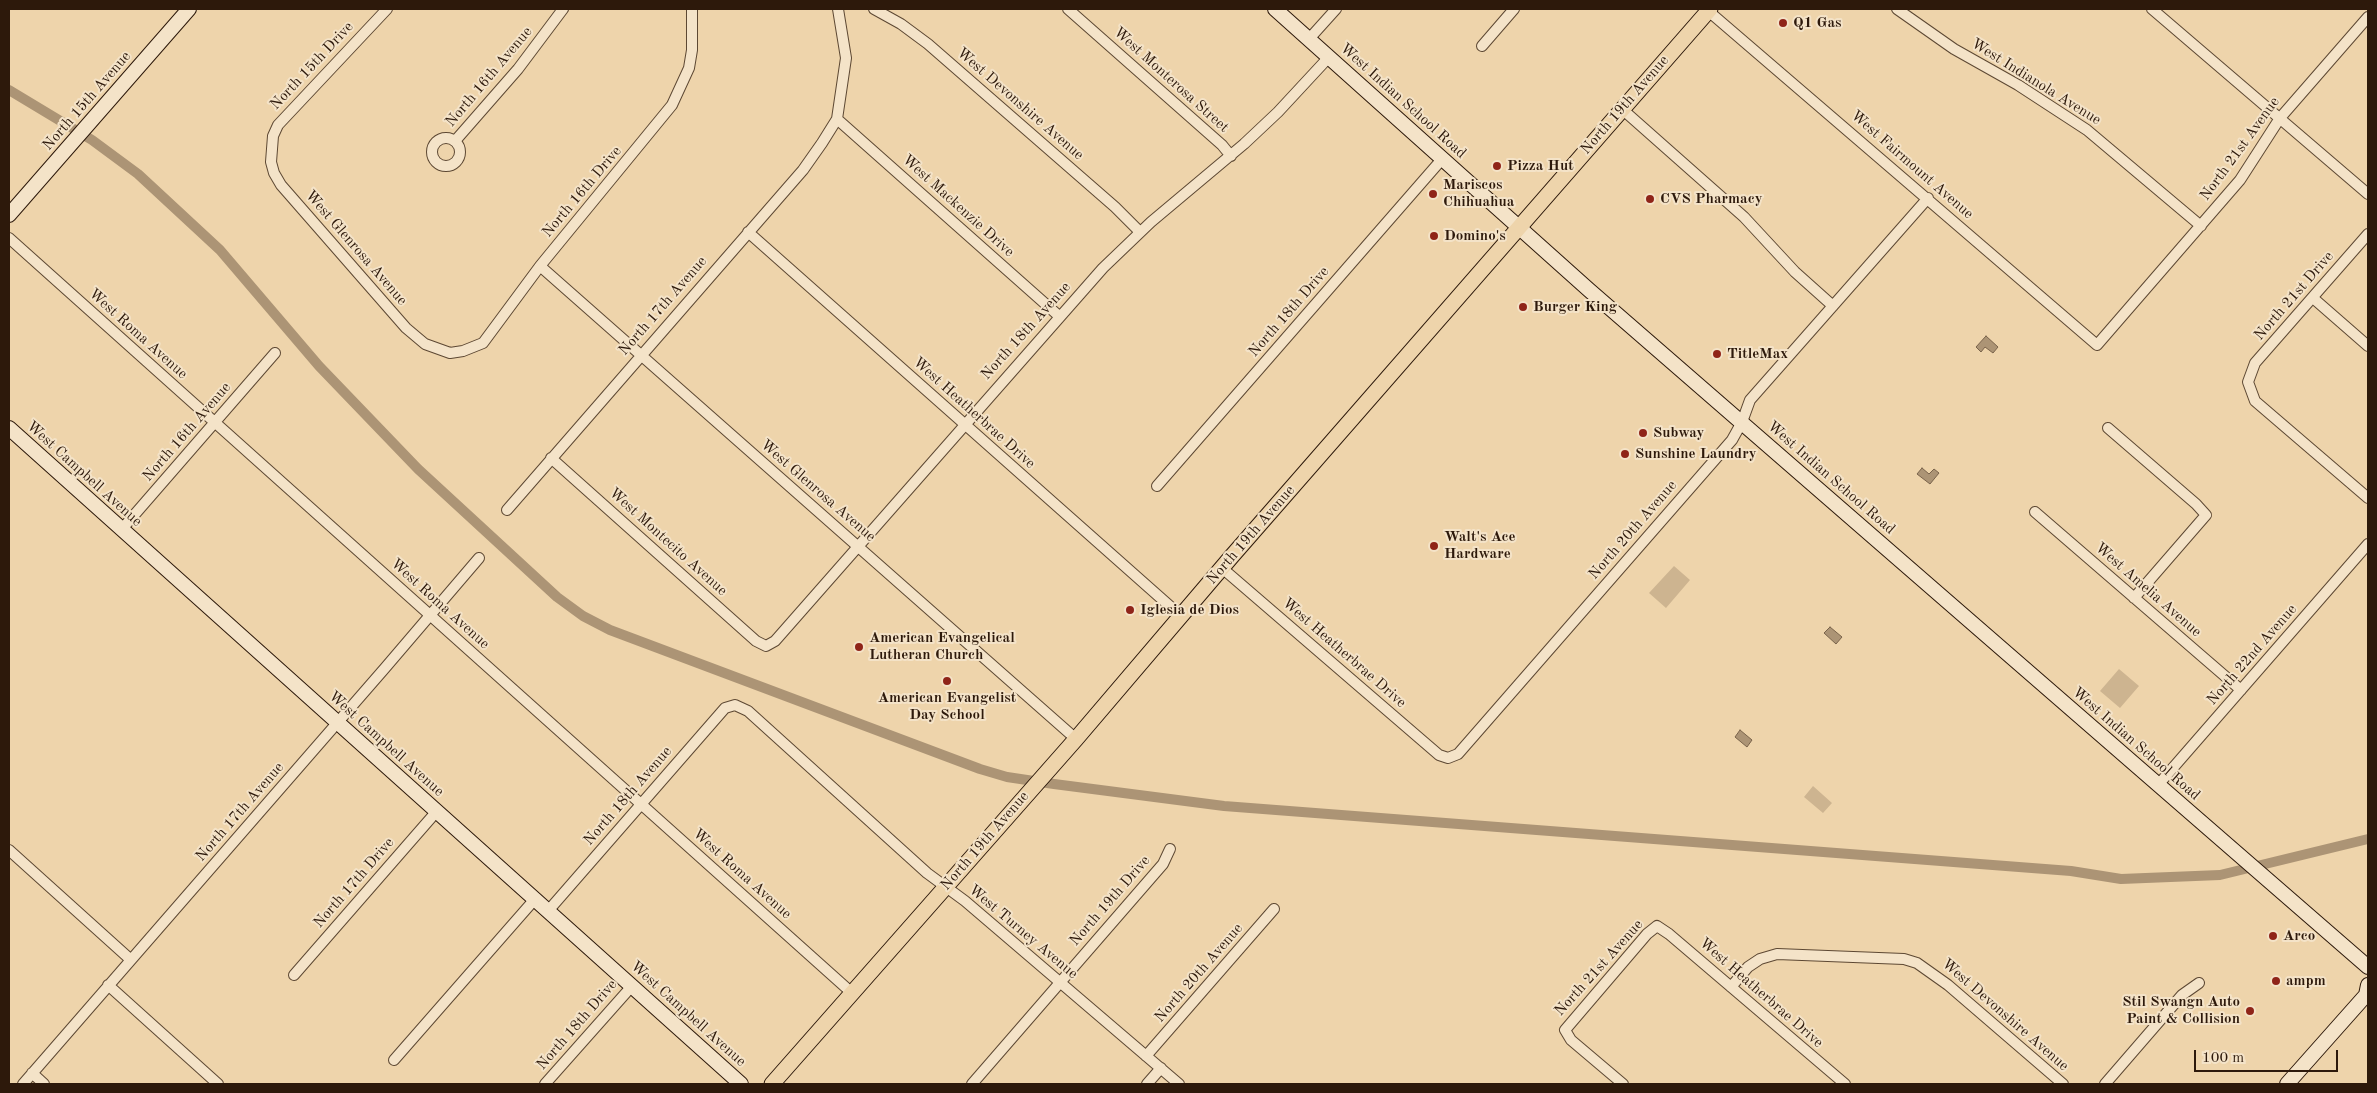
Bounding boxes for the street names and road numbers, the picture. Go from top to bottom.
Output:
street label: North 15th Drive [267,18,357,114]
street label: North 16th Avenue [442,23,536,131]
street label: West Monterosa Street [1110,23,1232,137]
street label: West Indianola Avenue [1968,35,2104,129]
street label: West Indian School Road [1336,40,1470,162]
street label: West Devonshire Avenue [953,44,1087,164]
street label: North 15th Avenue [39,48,135,154]
street label: North 19th Avenue [1577,52,1673,158]
street label: North 21st Avenue [2196,94,2284,204]
street label: West Fairmount Avenue [1847,107,1977,223]
street label: North 16th Drive [539,143,625,241]
street label: West Mackenzie Drive [898,151,1018,261]
street label: West Glenrosa Avenue [301,187,411,309]
street label: North 21st Drive [2250,248,2338,344]
street label: North 17th Avenue [615,253,711,359]
street label: North 18th Drive [1245,263,1333,361]
street label: North 18th Avenue [977,278,1075,384]
street label: West Roma Avenue [85,285,191,383]
street label: West Heatherbrae Drive [909,353,1039,473]
street label: North 16th Avenue [139,379,235,485]
street label: West Campbell Avenue [23,417,145,531]
street label: West Indian School Road [1763,418,1899,538]
street label: West Glenrosa Avenue [757,436,879,546]
street label: North 20th Avenue [1585,477,1681,583]
street label: North 19th Avenue [1203,482,1299,588]
street label: West Montecito Avenue [605,484,731,600]
street label: West Amelia Avenue [2091,539,2205,641]
street label: West Roma Avenue [387,555,493,653]
street label: West Heatherbrae Drive [1278,594,1410,712]
street label: North 22nd Avenue [2203,601,2301,709]
street label: West Indian School Road [2068,684,2204,804]
street label: West Campbell Avenue [325,687,447,801]
street label: North 18th Avenue [580,743,676,849]
street label: North 17th Avenue [192,759,288,865]
street label: North 19th Avenue [937,788,1033,894]
street label: West Roma Avenue [689,825,795,923]
street label: North 17th Drive [310,834,398,932]
street label: North 19th Drive [1066,852,1154,950]
street label: West Turney Avenue [965,881,1081,983]
street label: North 21st Avenue [1551,916,1647,1020]
street label: North 20th Avenue [1151,920,1247,1026]
street label: West Heatherbrae Drive [1695,934,1827,1052]
street label: West Devonshire Avenue [1938,955,2072,1075]
street label: West Campbell Avenue [627,957,749,1071]
street label: North 18th Drive [533,976,621,1074]

